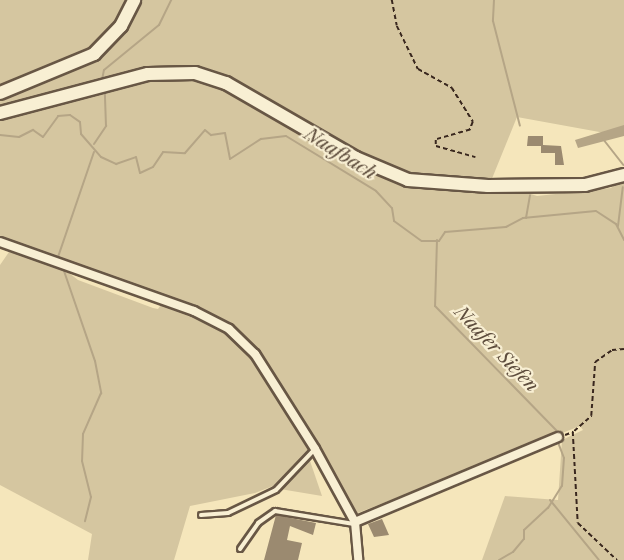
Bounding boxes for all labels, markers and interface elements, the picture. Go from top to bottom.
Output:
water label: Naafbach [300,124,380,184]
water label: Naafer Siefen [450,302,542,396]

